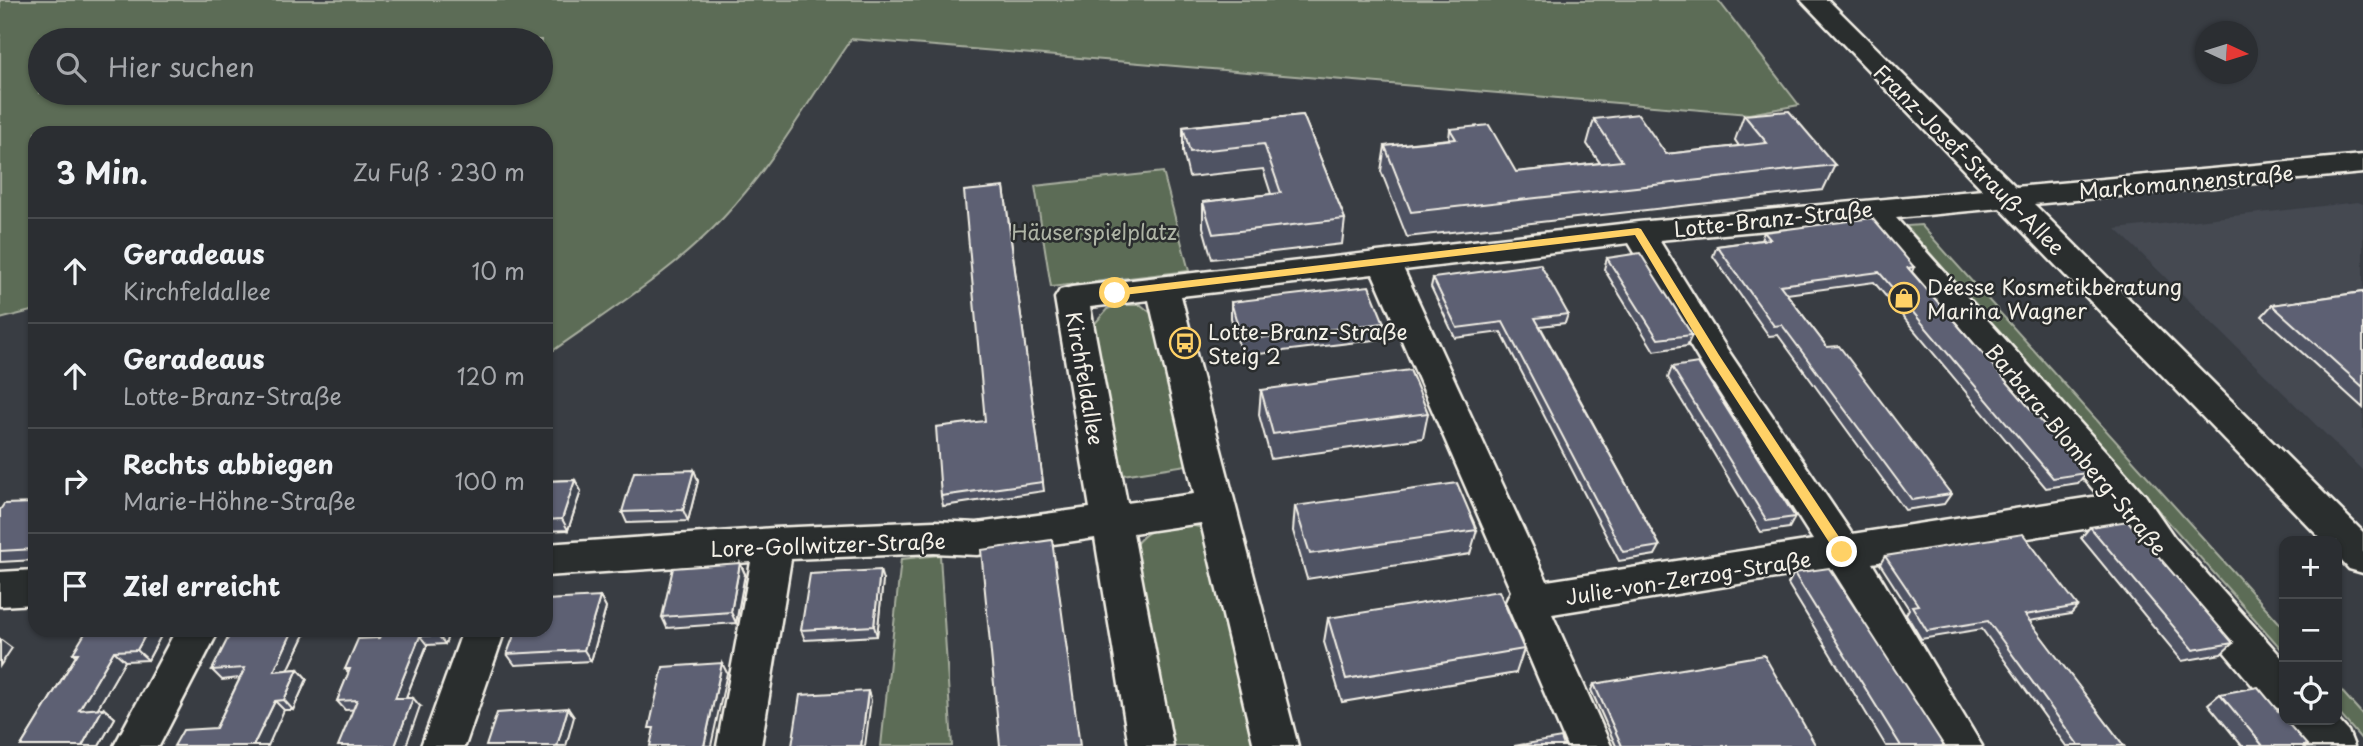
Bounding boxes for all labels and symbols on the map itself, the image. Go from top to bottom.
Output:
north arrow [2195,21,2258,84]
street label: Franz-Josef-Strauß-Allee [1867,56,2073,262]
street label: Markomannenstraße [2077,156,2295,206]
street label: Lotte-Branz-Straße [1672,192,1874,244]
park label: Häuserspielplatz [1011,215,1177,247]
place label: Déesse Kosmetikberatung Marina Wagner [1927,270,2182,326]
route start [1099,277,1130,308]
shop icon: Déesse Kosmetikberatung Marina Wagner [1887,281,1921,315]
street label: Kirchfeldallee [1059,309,1113,447]
place label: Lotte-Branz-Straße Steig 2 [1208,315,1408,371]
bus stop icon: Lotte-Branz-Straße Steig 2 [1168,326,1202,360]
street label: Barbara-Blomberg-Straße [1979,336,2175,562]
street label: Lore-Gollwitzer-Straße [710,524,946,564]
route end [1826,536,1857,567]
street label: Julie-von-Zerzog-Straße [1563,542,1813,612]

